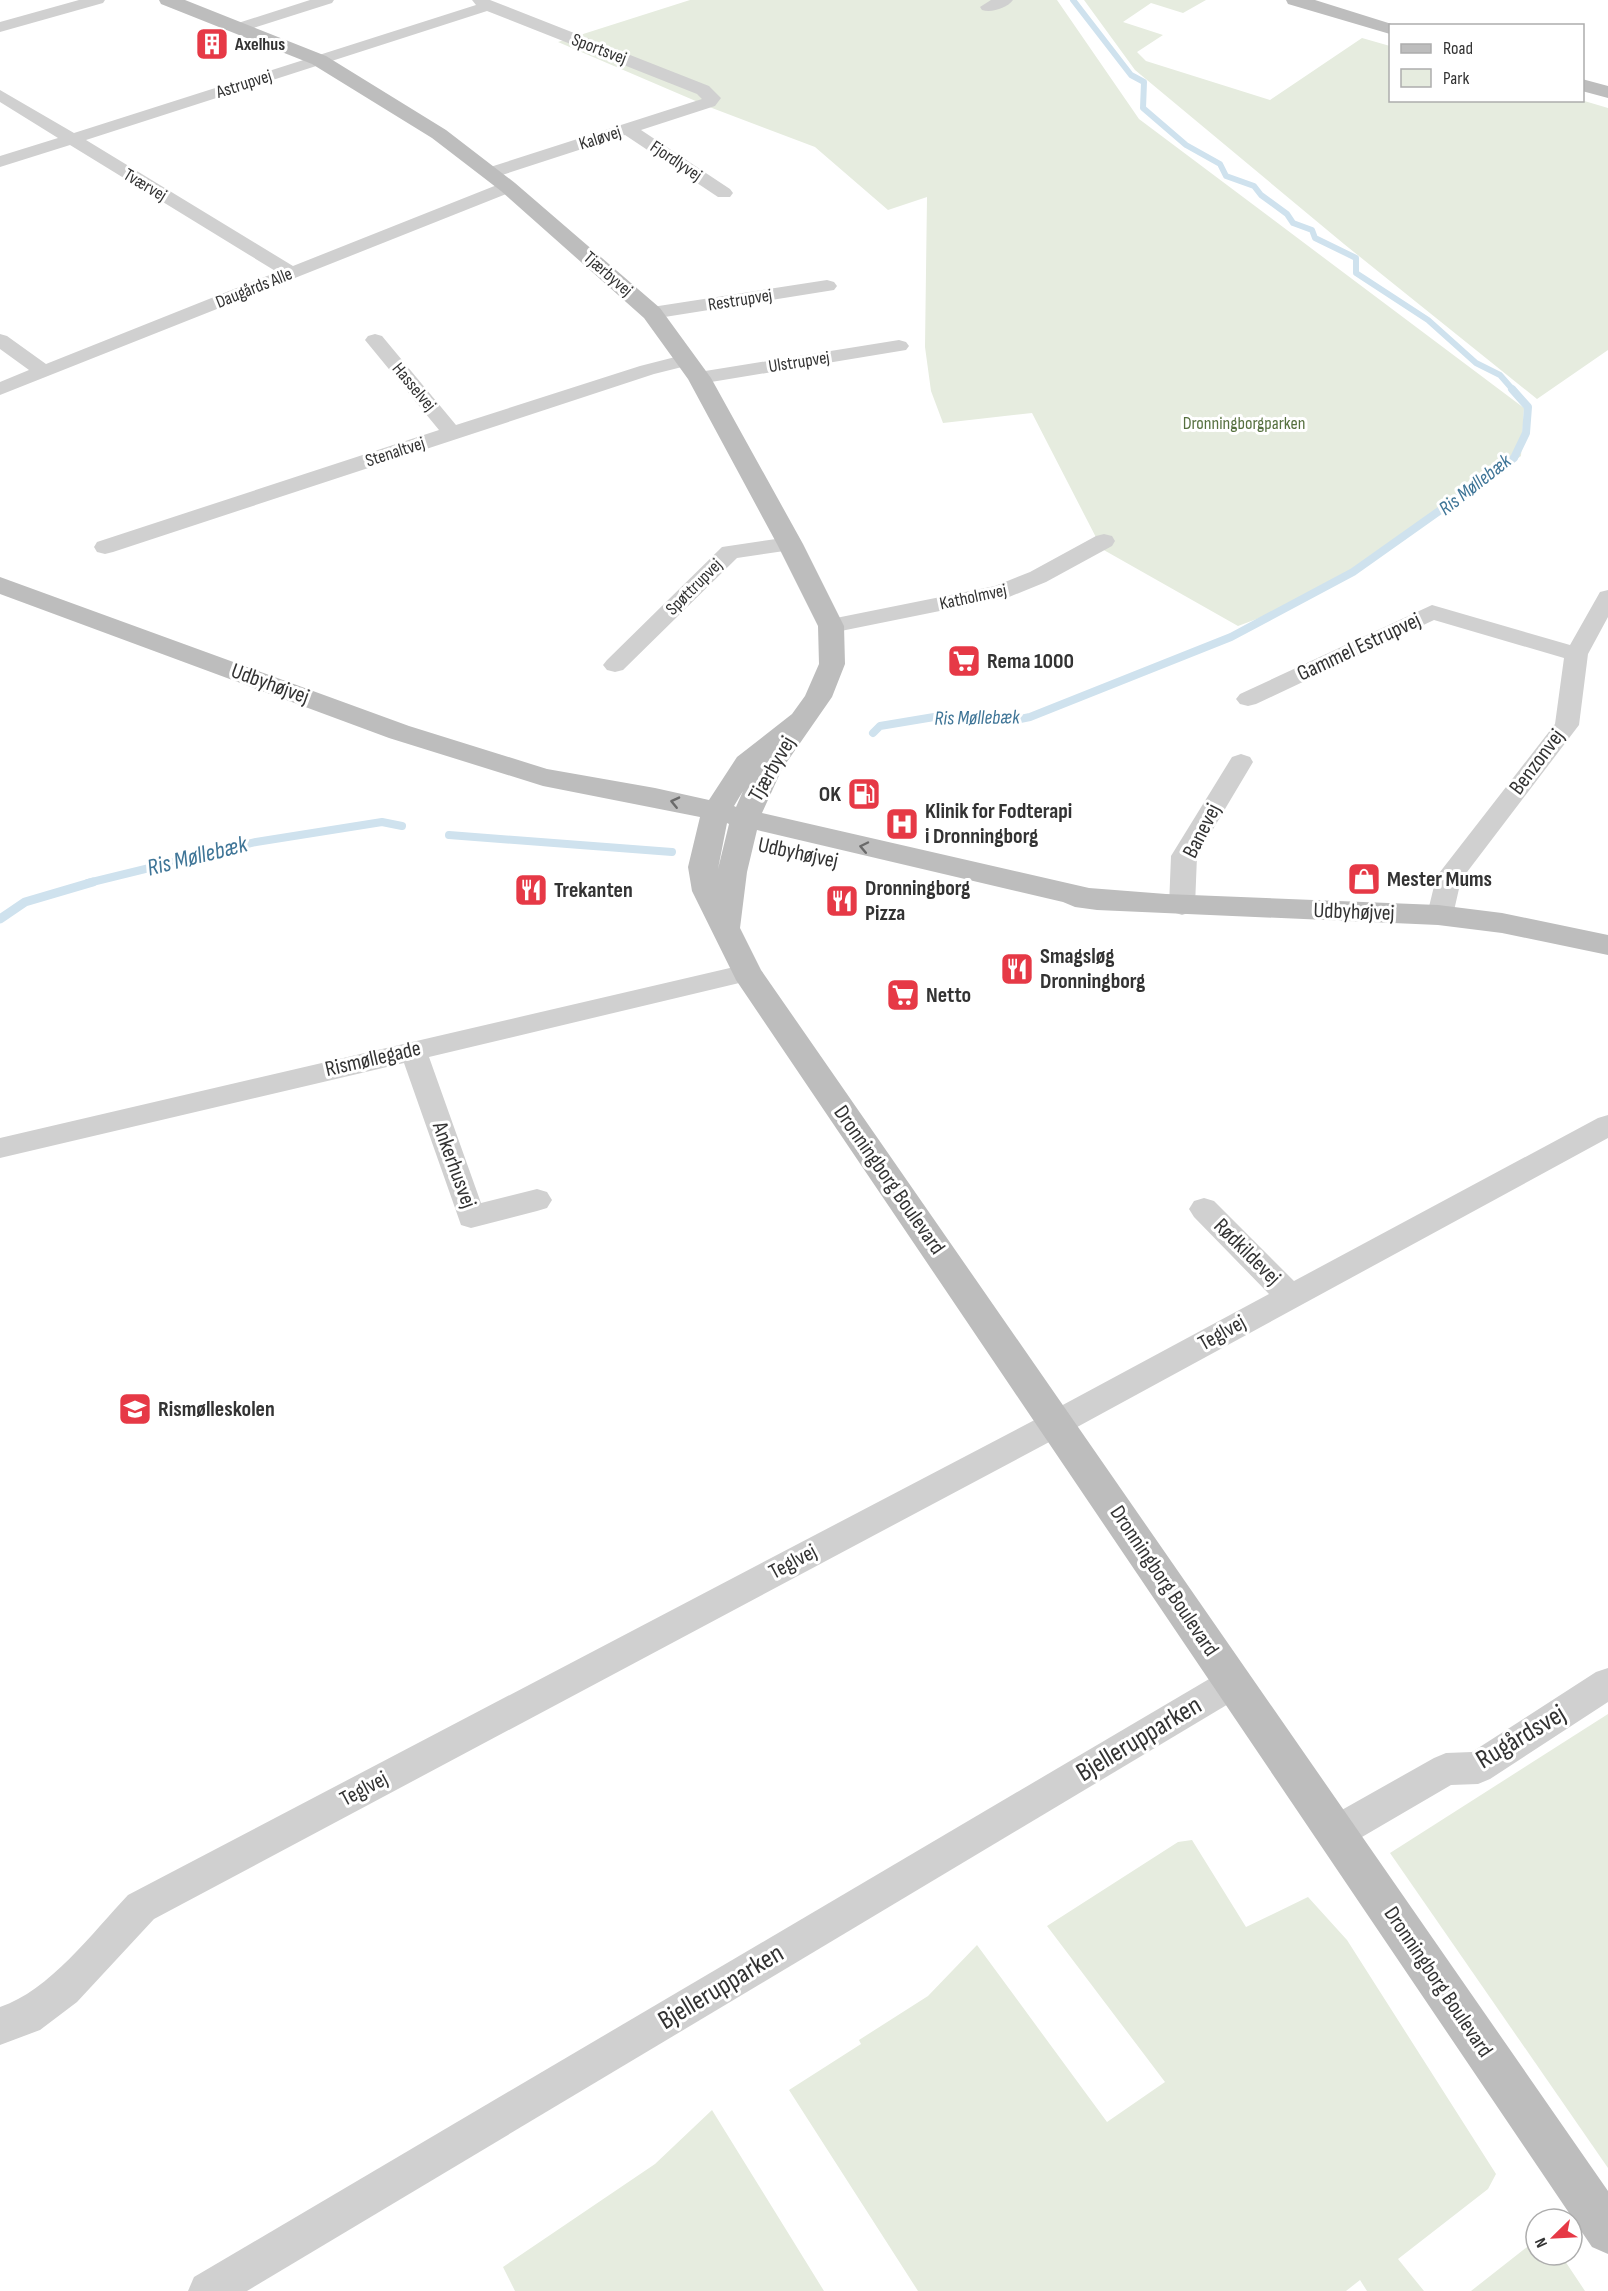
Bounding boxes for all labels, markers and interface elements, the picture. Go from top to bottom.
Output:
legend [1389,24,1584,102]
building icon: Axelhus [194,26,230,62]
street label: Sportsvej [569,29,629,69]
place label: Axelhus [234,34,285,55]
text: Road [1443,38,1473,59]
street label: Astrupvej [213,65,274,103]
text: Park [1443,68,1469,89]
street label: Kaløvej [576,121,624,155]
street label: Fjordlyvej [646,136,706,186]
street label: Tværvej [120,164,170,206]
street label: Tjærbyvej [579,247,637,301]
street label: Daugårds Alle [213,263,295,313]
street label: Restrupvej [706,285,774,315]
street label: Ulstrupvej [767,347,831,377]
street label: Hasselvej [388,359,440,415]
park label: Dronningborgparken [1183,413,1305,434]
street label: Stenaltvej [363,433,427,471]
water label: Ris Møllebæk [1434,449,1516,521]
street label: Spøttrupvej [662,555,726,619]
street label: Katholmvej [938,580,1008,614]
street label: Gammel Estrupvej [1293,607,1425,687]
supermarket icon: Rema 1000 [946,643,982,679]
place label: Rema 1000 [987,648,1074,675]
street label: Udbyhøjvej [227,657,313,711]
water label: Ris Møllebæk [934,705,1020,731]
street label: Benzonvej [1504,724,1570,800]
street label: Tjærbyvej [743,731,801,806]
fuel station icon: OK [846,776,882,812]
place label: OK [819,781,841,808]
one-way arrow [670,796,680,809]
place label: Klinik for Fodterapi i Dronningborg [925,798,1072,850]
street label: Banevej [1177,799,1227,863]
hospital icon: Klinik for Fodterapi i Dronningborg [884,806,920,842]
water label: Ris Møllebæk [144,829,251,882]
street label: Udbyhøjvej [756,831,841,875]
one-way arrow [860,841,870,854]
shop icon: Mester Mums [1346,861,1382,897]
place label: Mester Mums [1387,866,1492,893]
restaurant icon: Trekanten [513,872,549,908]
place label: Dronningborg Pizza [865,875,970,927]
place label: Trekanten [554,877,633,904]
restaurant icon: Dronningborg Pizza [824,883,860,919]
street label: Udbyhøjvej [1313,897,1395,927]
place label: Smagsløg Dronningborg [1040,943,1145,995]
restaurant icon: Smagsløg Dronningborg [999,951,1035,987]
supermarket icon: Netto [885,977,921,1013]
place label: Netto [926,982,971,1009]
street label: Rismøllegade [323,1035,423,1083]
street label: Dronningborg Boulevard [827,1100,951,1260]
street label: Ankerhusvej [426,1117,482,1212]
street label: Rødkildevej [1208,1213,1286,1291]
street label: Teglvej [1193,1309,1251,1357]
school or university icon: Rismølleskolen [117,1391,153,1427]
place label: Rismølleskolen [158,1396,275,1423]
street label: Dronningborg Boulevard [1104,1501,1224,1661]
street label: Teglvej [764,1538,822,1586]
street label: Bjellerupparken [1071,1689,1207,1789]
street label: Rugårdsvej [1470,1698,1572,1776]
street label: Teglvej [335,1765,393,1813]
street label: Dronningborg Boulevard [1378,1902,1498,2062]
street label: Bjellerupparken [653,1937,789,2037]
north arrow [1524,2207,1584,2267]
text: N [1531,2235,1552,2250]

